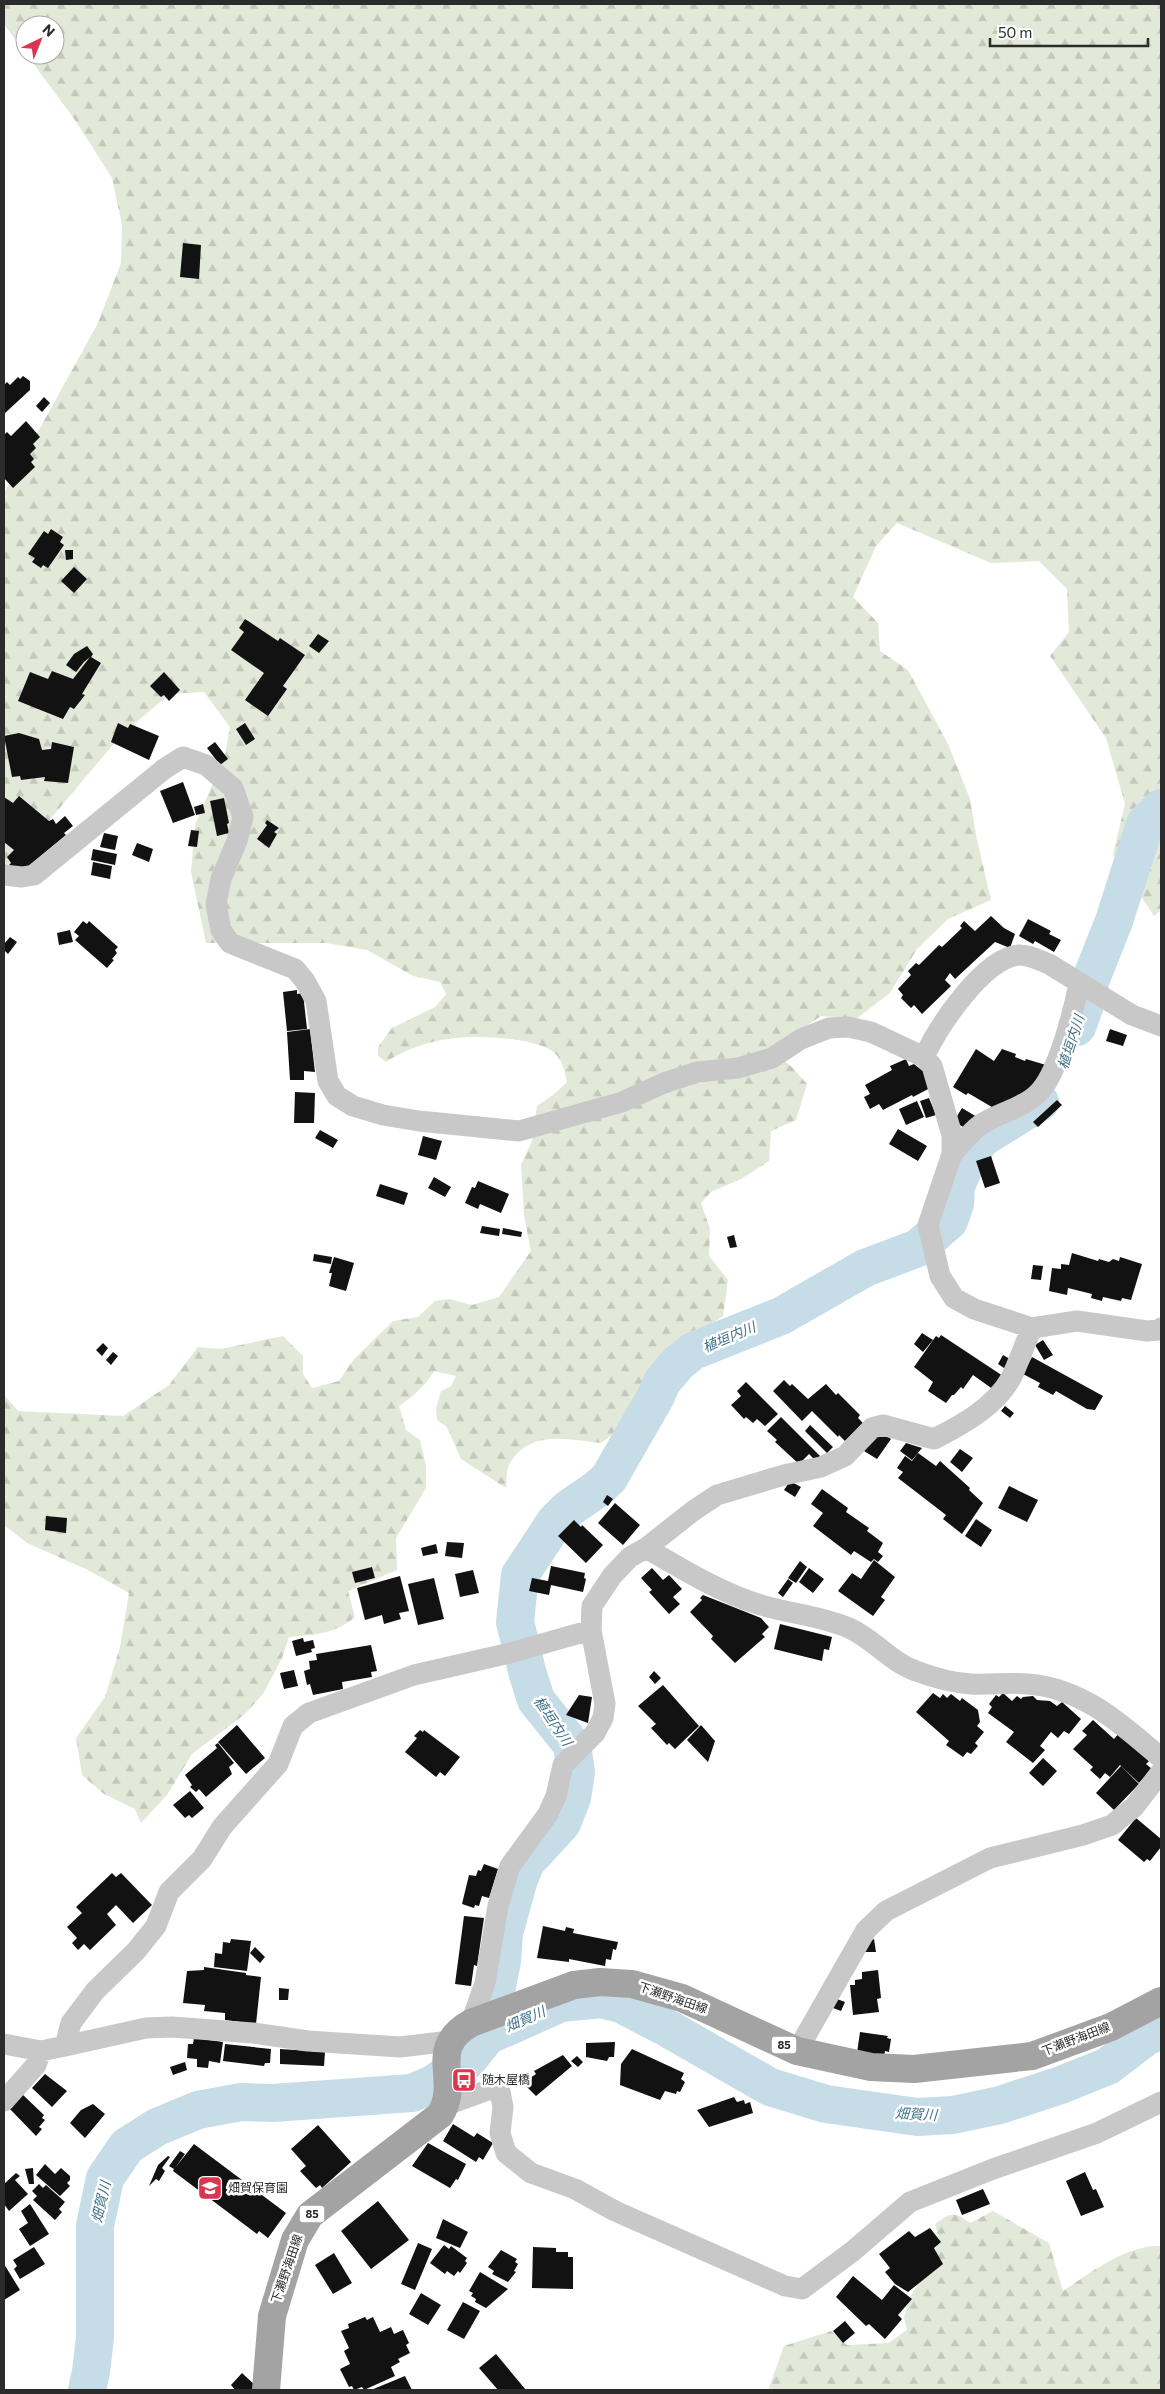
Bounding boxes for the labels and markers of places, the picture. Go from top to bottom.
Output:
bus stop icon: 随木屋橋 [451,2067,477,2093]
place label: 随木屋橋 [482,2072,530,2086]
school or university icon: 畑賀保育園 [197,2175,223,2201]
place label: 畑賀保育園 [228,2180,288,2194]

